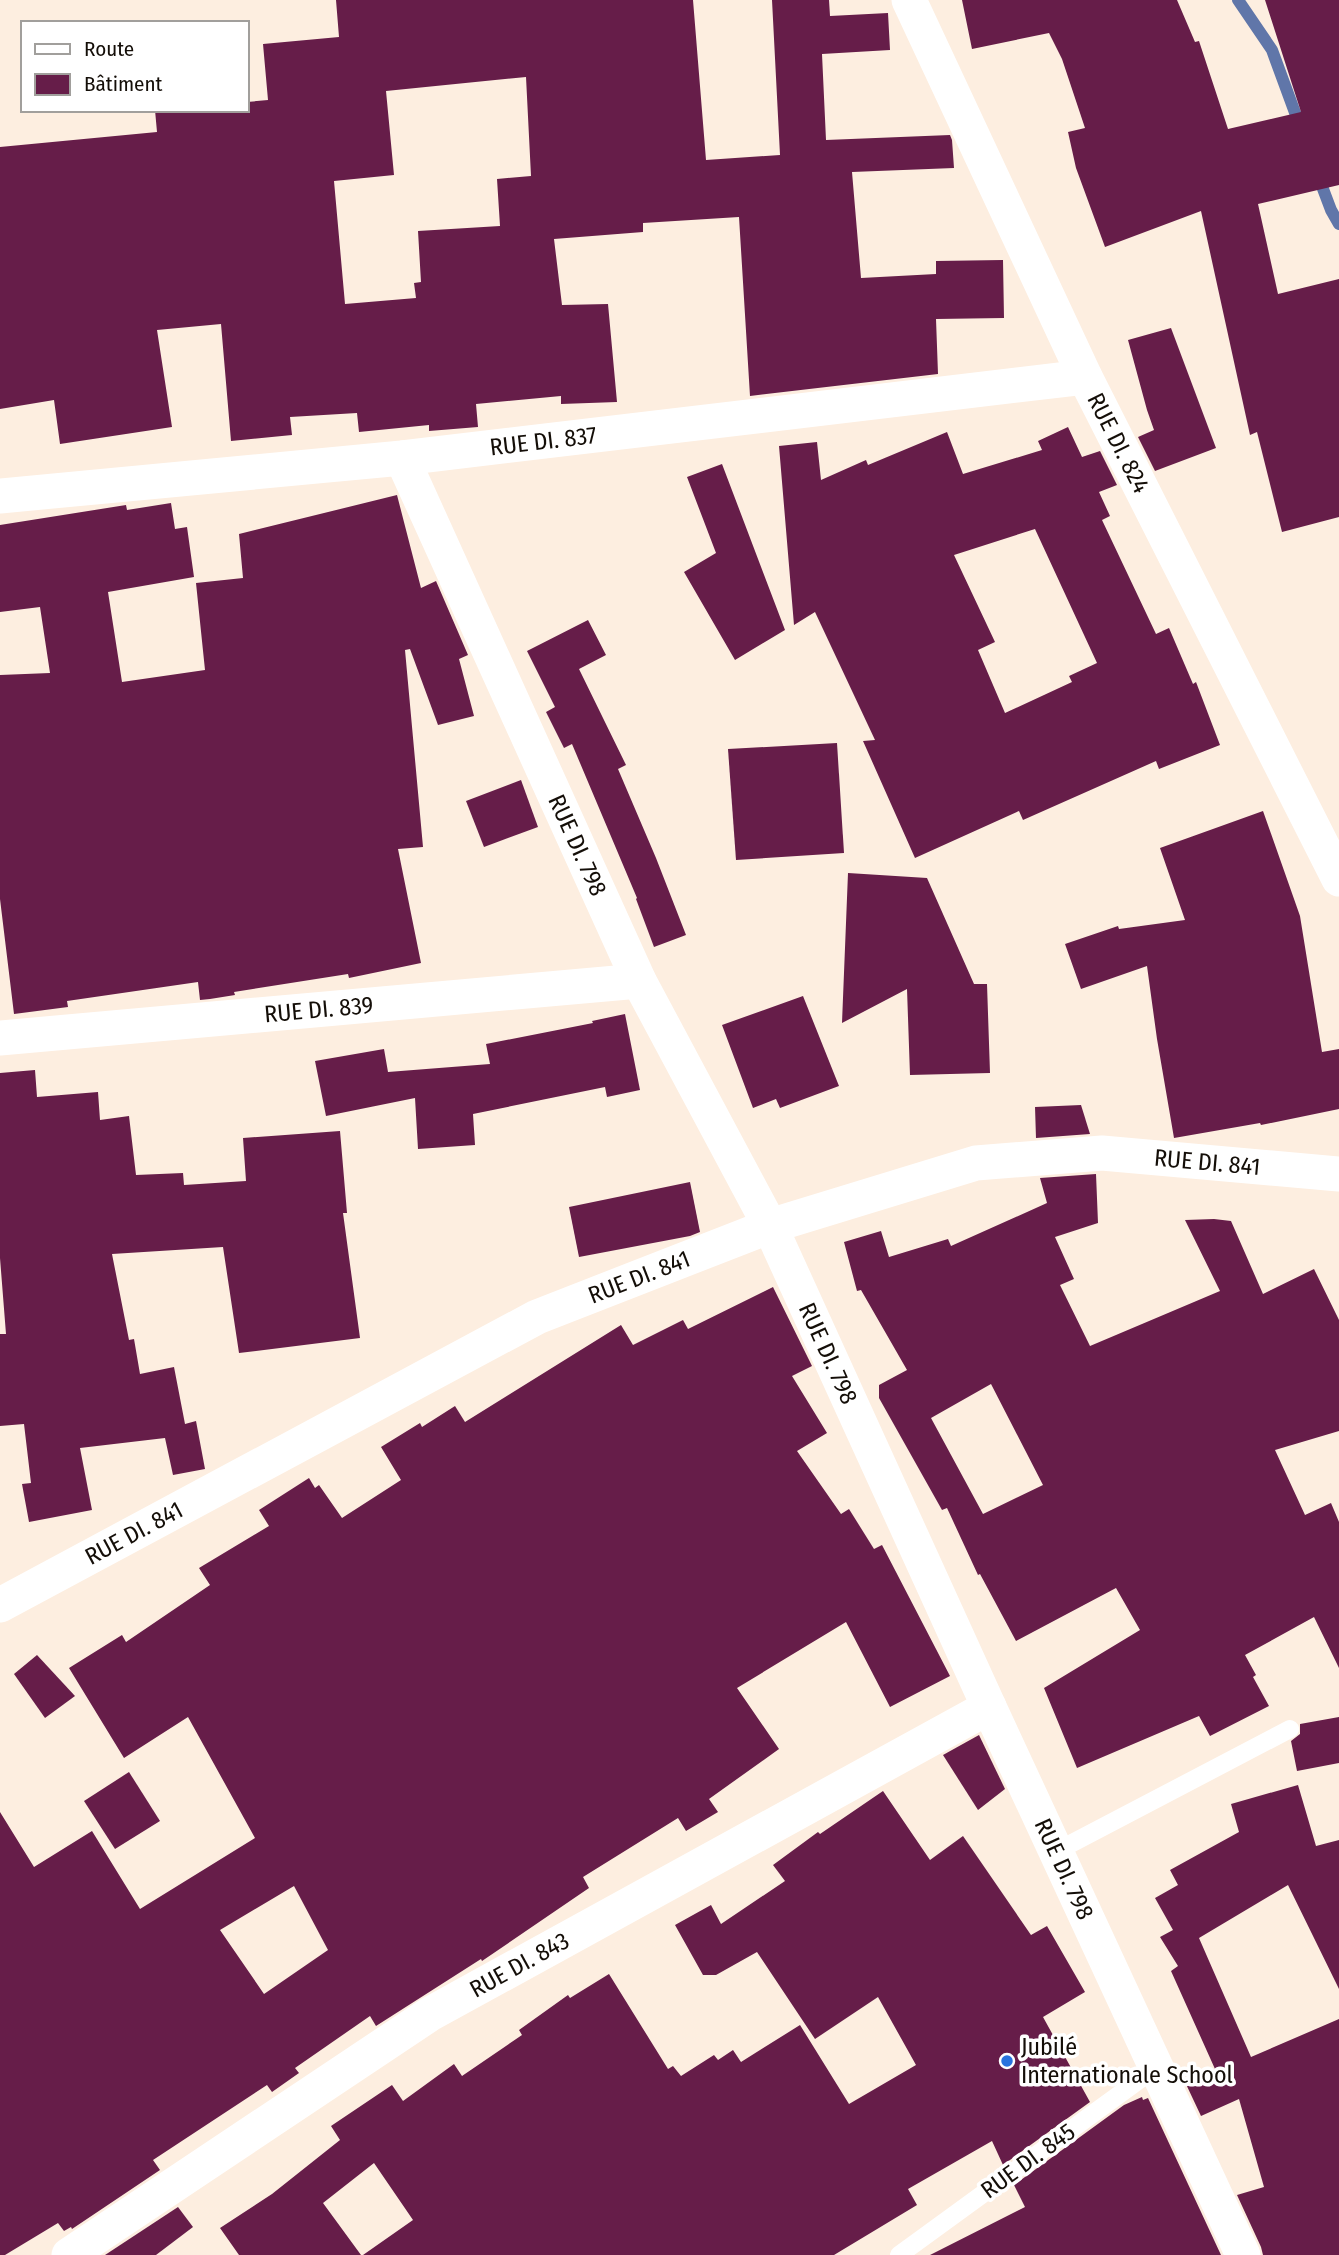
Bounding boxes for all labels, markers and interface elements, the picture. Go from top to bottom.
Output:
legend [21,21,248,112]
text: Route [84,36,134,62]
text: Bâtiment [84,71,163,97]
street label: RUE DI. 824 [1081,388,1155,498]
street label: RUE DI. 837 [488,421,598,461]
street label: RUE DI. 798 [542,790,612,900]
street label: RUE DI. 839 [263,991,374,1028]
street label: RUE DI. 841 [1153,1144,1262,1181]
street label: RUE DI. 841 [584,1245,694,1310]
street label: RUE DI. 798 [793,1298,863,1408]
street label: RUE DI. 841 [80,1496,188,1571]
street label: RUE DI. 798 [1029,1814,1099,1924]
street label: RUE DI. 843 [465,1926,574,2003]
place label: Jubilé Internationale School [1021,2033,1233,2089]
marker: Jubilé Internationale School [999,2053,1015,2069]
street label: RUE DI. 845 [976,2118,1080,2204]

